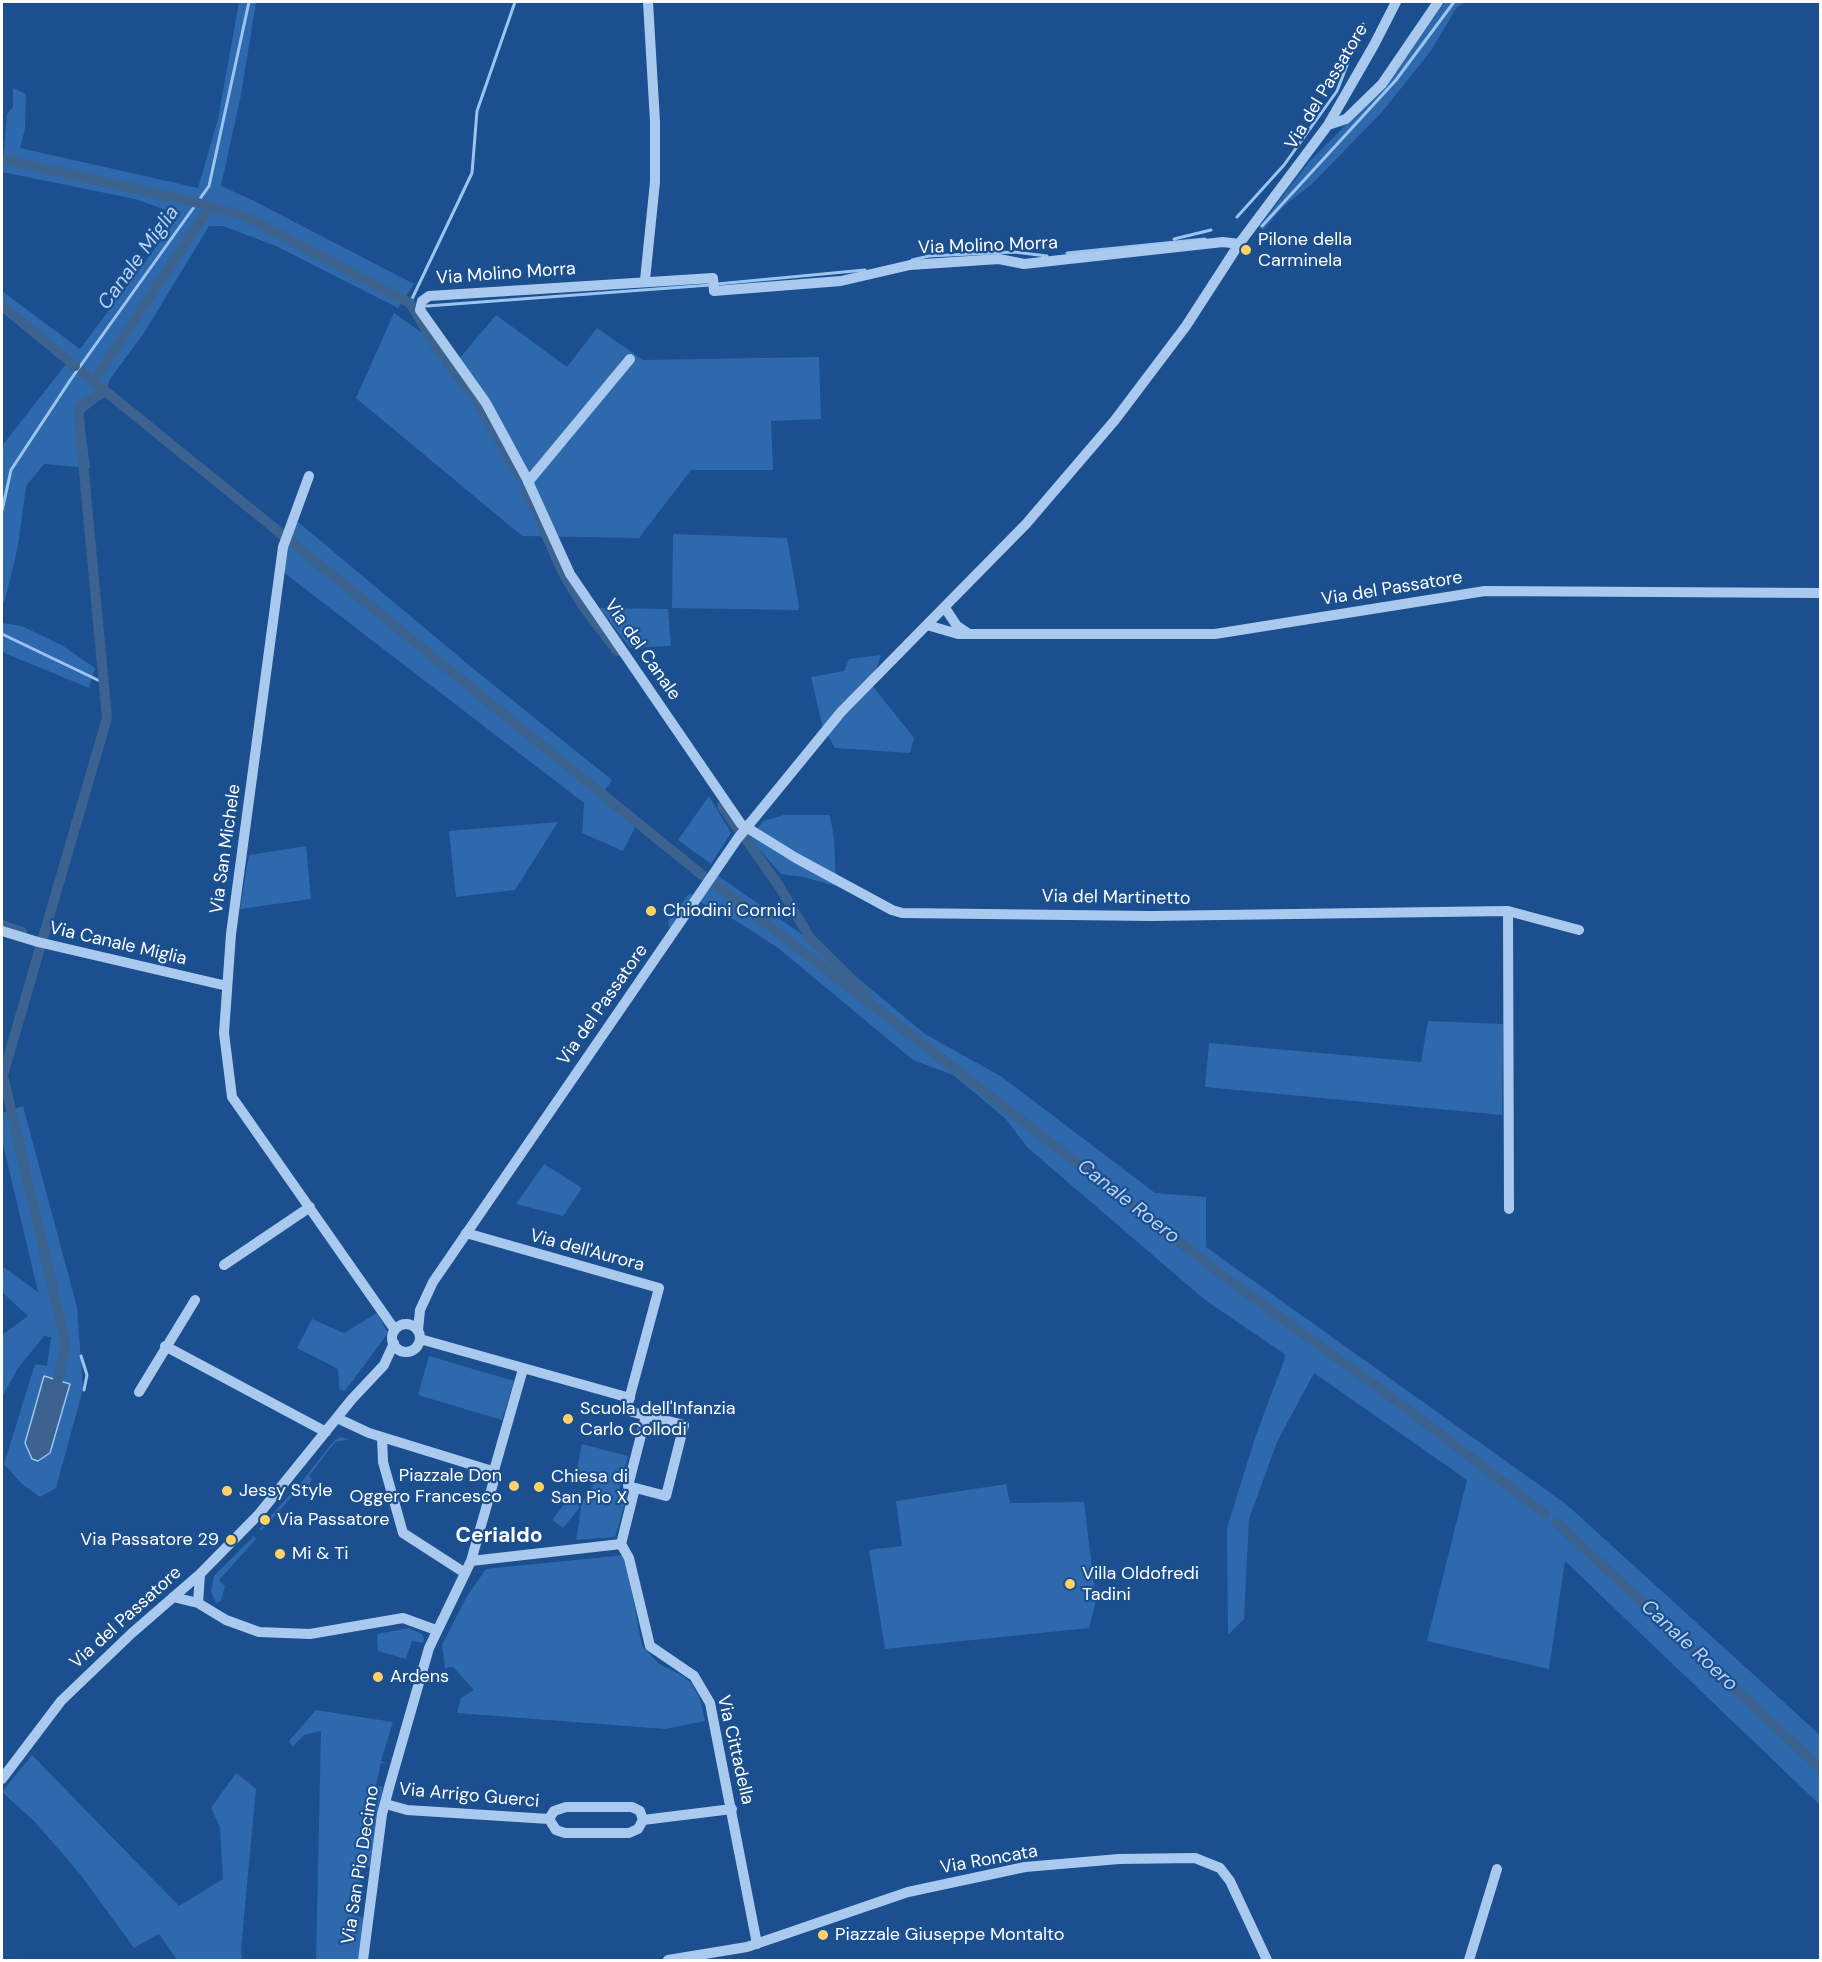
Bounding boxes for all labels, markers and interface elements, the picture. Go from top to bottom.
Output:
street label: Via del Passatore [1281,20,1373,154]
water label: Canale Miglia [93,201,185,315]
place label: Pilone della Carminela [1258,229,1352,272]
street label: Via Molino Morra [918,233,1058,259]
marker: Pilone della Carminela [1239,243,1253,257]
street label: Via Molino Morra [436,258,576,290]
street label: Via del Passatore [1320,567,1464,611]
street label: Via del Canale [599,595,685,705]
street label: Via San Michele [206,783,246,915]
street label: Via del Martinetto [1041,886,1191,910]
place label: Chiodini Cornici [663,900,796,922]
marker: Chiodini Cornici [644,904,658,918]
street label: Via Canale Miglia [47,918,189,970]
street label: Via del Passatore [553,940,653,1070]
water label: Canale Roero [1072,1155,1184,1249]
street label: Via dell'Aurora [527,1225,647,1277]
place label: Scuola dell'Infanzia Carlo Collodi [580,1398,736,1440]
marker: Scuola dell'Infanzia Carlo Collodi [561,1412,575,1426]
place label: Piazzale Don Oggero Francesco [349,1465,502,1508]
place label: Chiesa di San Pio X [551,1466,628,1508]
marker: Piazzale Don Oggero Francesco [507,1479,521,1493]
place label: Jessy Style [239,1480,332,1502]
marker: Chiesa di San Pio X [532,1480,546,1494]
marker: Jessy Style [220,1484,234,1498]
place label: Via Passatore [277,1509,389,1531]
marker: Via Passatore [258,1513,272,1527]
district label: Cerialdo [456,1523,542,1549]
place label: Via Passatore 29 [80,1529,219,1551]
marker: Via Passatore 29 [224,1533,238,1547]
place label: Mi & Ti [292,1543,349,1565]
marker: Mi & Ti [273,1547,287,1561]
street label: Via del Passatore [66,1562,186,1674]
place label: Villa Oldofredi Tadini [1082,1563,1199,1606]
marker: Villa Oldofredi Tadini [1063,1577,1077,1591]
water label: Canale Roero [1636,1595,1742,1697]
place label: Ardens [390,1666,449,1688]
marker: Ardens [371,1670,385,1684]
street label: Via Cittadella [712,1693,758,1807]
street label: Via Arrigo Guerci [398,1779,540,1813]
street label: Via San Pio Decimo [338,1784,384,1946]
street label: Via Roncata [938,1841,1040,1879]
place label: Piazzale Giuseppe Montalto [835,1924,1064,1946]
marker: Piazzale Giuseppe Montalto [816,1928,830,1942]

